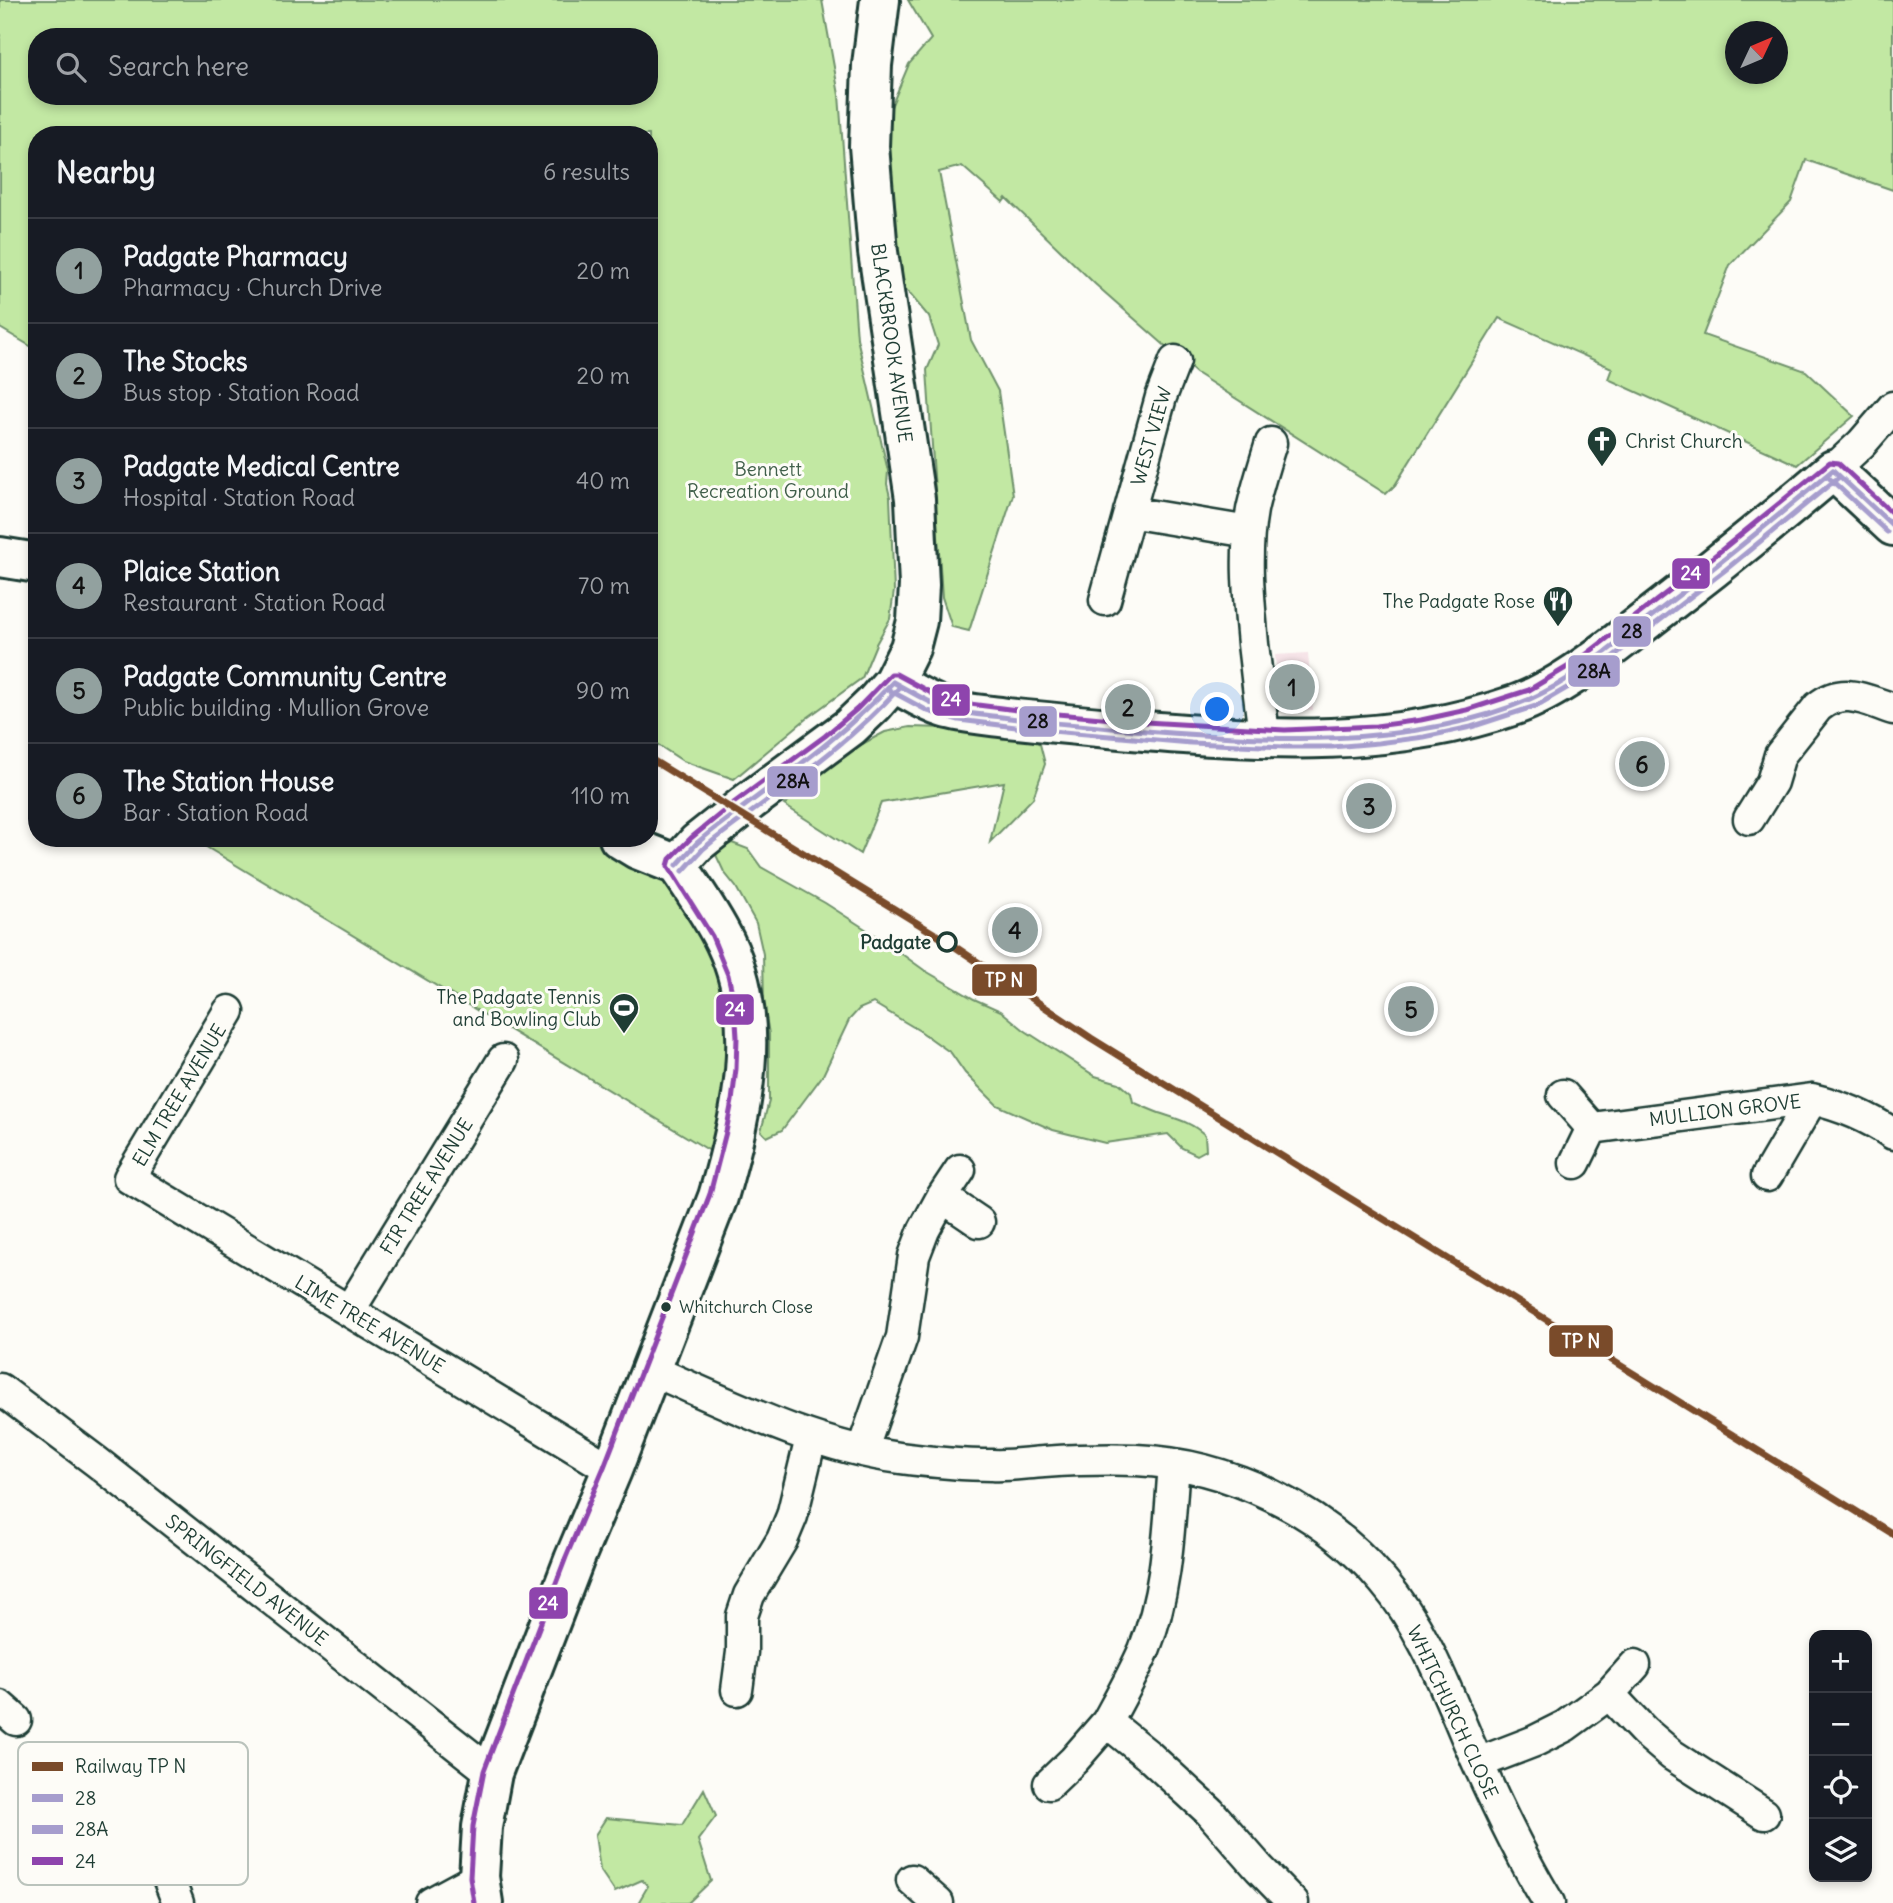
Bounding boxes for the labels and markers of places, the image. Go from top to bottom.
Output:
church icon: Christ Church [1585,424,1619,468]
place label: Christ Church [1625,429,1743,453]
restaurant icon: The Padgate Rose [1541,584,1575,628]
place label: The Padgate Rose [1383,589,1535,613]
pin: 1 [1269,661,1315,713]
pin: 2 [1105,681,1151,733]
pin: 6 [1619,738,1665,790]
pin: 3 [1346,780,1392,832]
pin: 4 [992,904,1038,956]
place label: Padgate [860,930,931,954]
marker: Padgate [937,932,957,952]
pin: 5 [1388,983,1434,1035]
place label: The Padgate Tennis and Bowling Club [436,985,601,1031]
sports icon: The Padgate Tennis and Bowling Club [607,991,641,1035]
place label: Whitchurch Close [679,1296,813,1318]
marker: Whitchurch Close [659,1300,673,1314]

